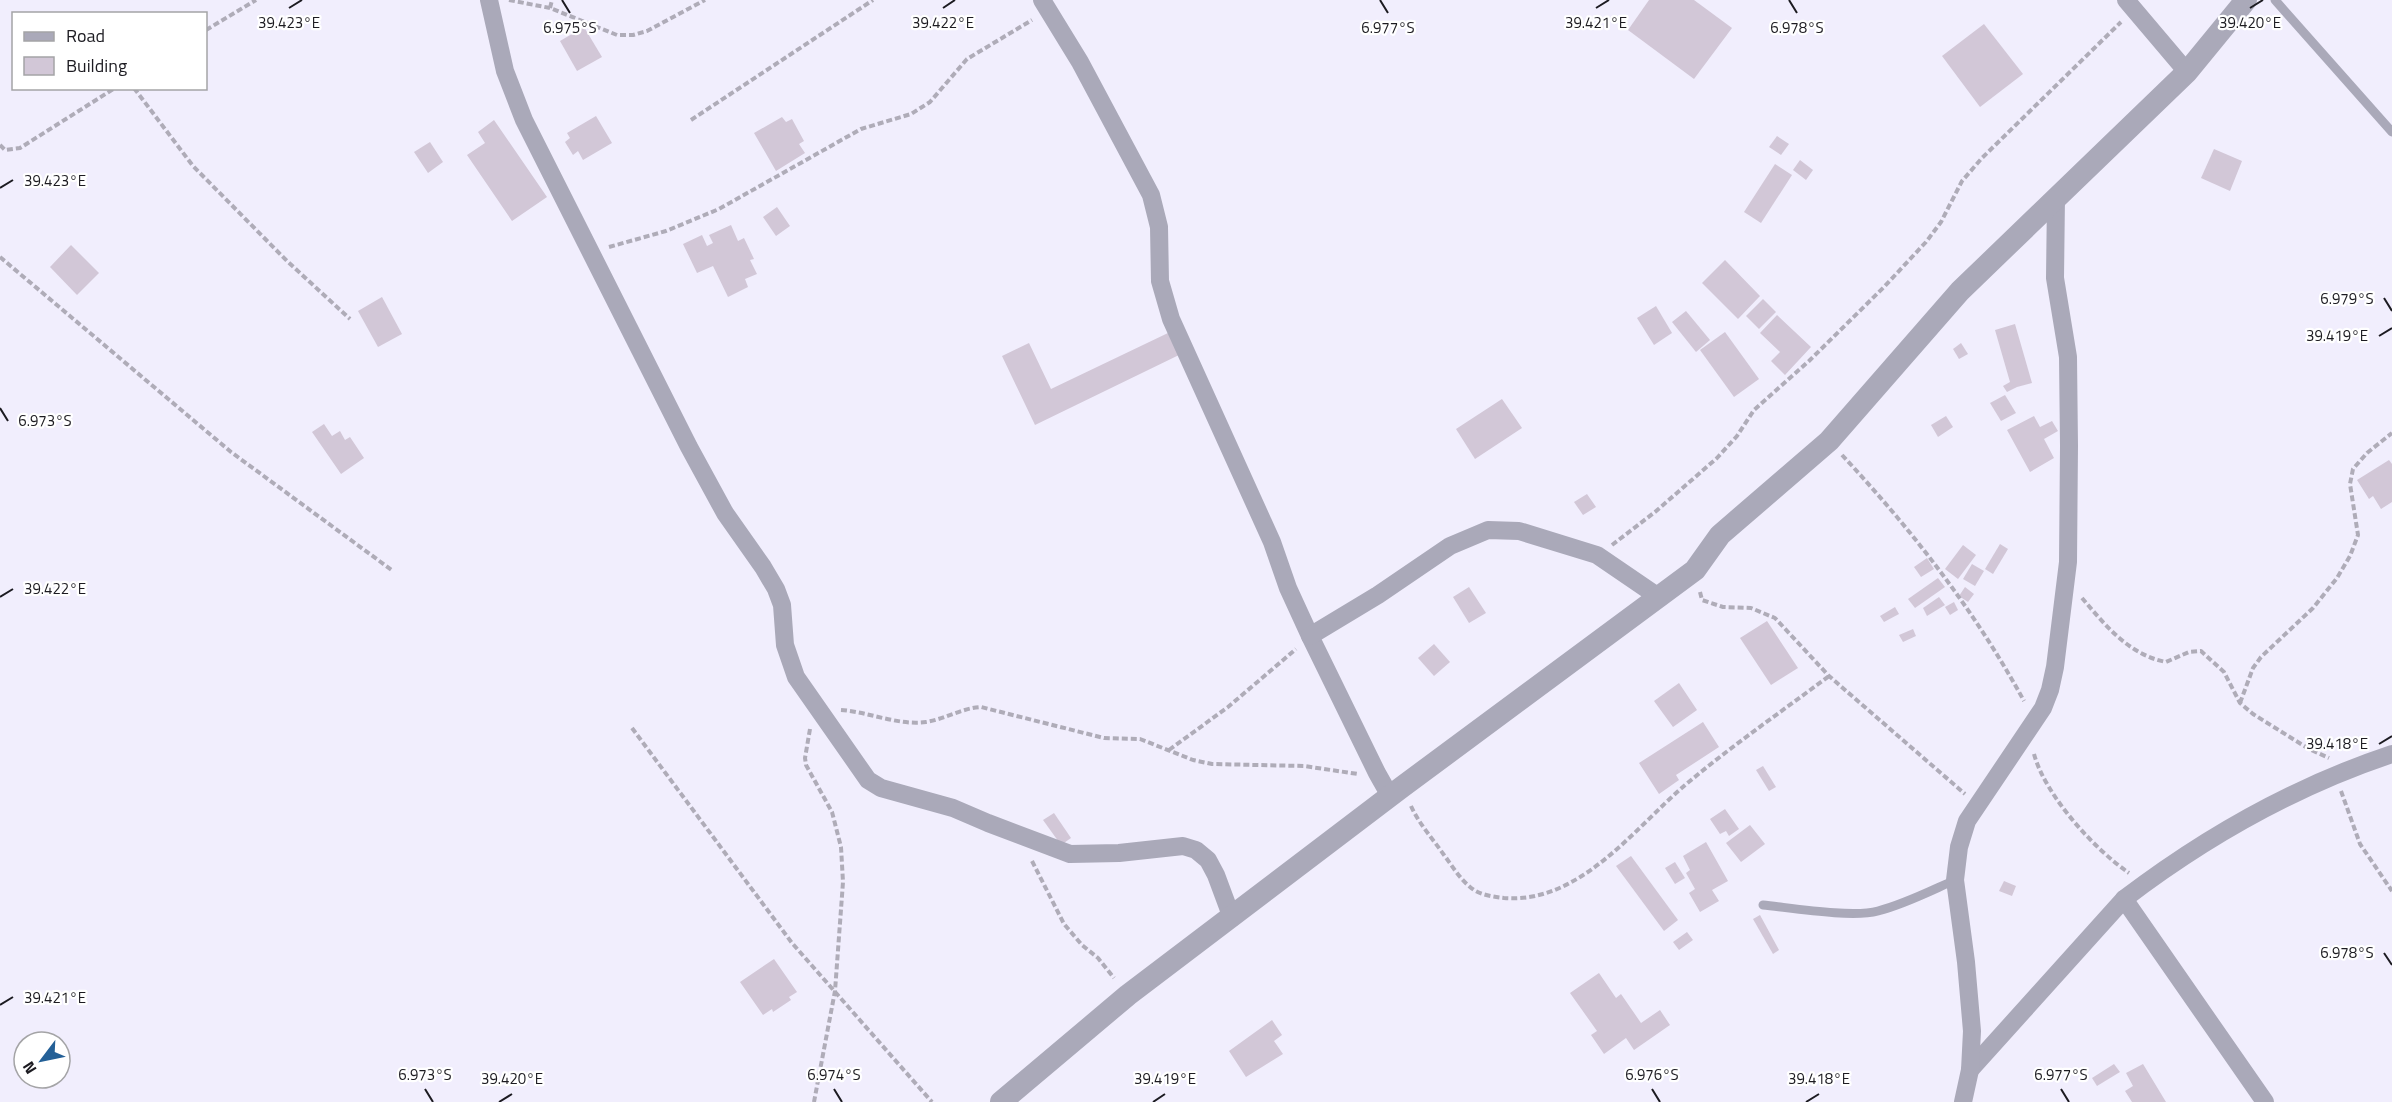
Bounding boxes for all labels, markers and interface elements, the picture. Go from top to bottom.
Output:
text: 39.423°E [258,11,320,34]
text: 39.422°E [912,11,974,34]
text: 39.421°E [1565,11,1627,34]
text: 39.420°E [2219,11,2281,34]
legend [12,12,207,90]
text: 6.975°S [543,16,597,39]
text: 6.977°S [1361,16,1415,39]
text: 6.978°S [1770,16,1824,39]
text: Road [66,22,105,49]
text: Building [66,52,127,79]
text: 39.423°E [24,169,86,192]
text: 6.979°S [2320,287,2374,310]
text: 39.419°E [2306,324,2368,347]
text: 6.973°S [18,409,72,432]
text: 39.422°E [24,577,86,600]
text: 39.418°E [2306,732,2368,755]
text: 6.978°S [2320,941,2374,964]
text: 39.421°E [24,986,86,1009]
north arrow [12,1030,72,1090]
text: N [16,1057,42,1079]
text: 6.973°S [398,1063,452,1086]
text: 6.974°S [807,1063,861,1086]
text: 6.976°S [1625,1063,1679,1086]
text: 6.977°S [2034,1063,2088,1086]
text: 39.420°E [481,1067,543,1090]
text: 39.419°E [1134,1067,1196,1090]
text: 39.418°E [1788,1067,1850,1090]

